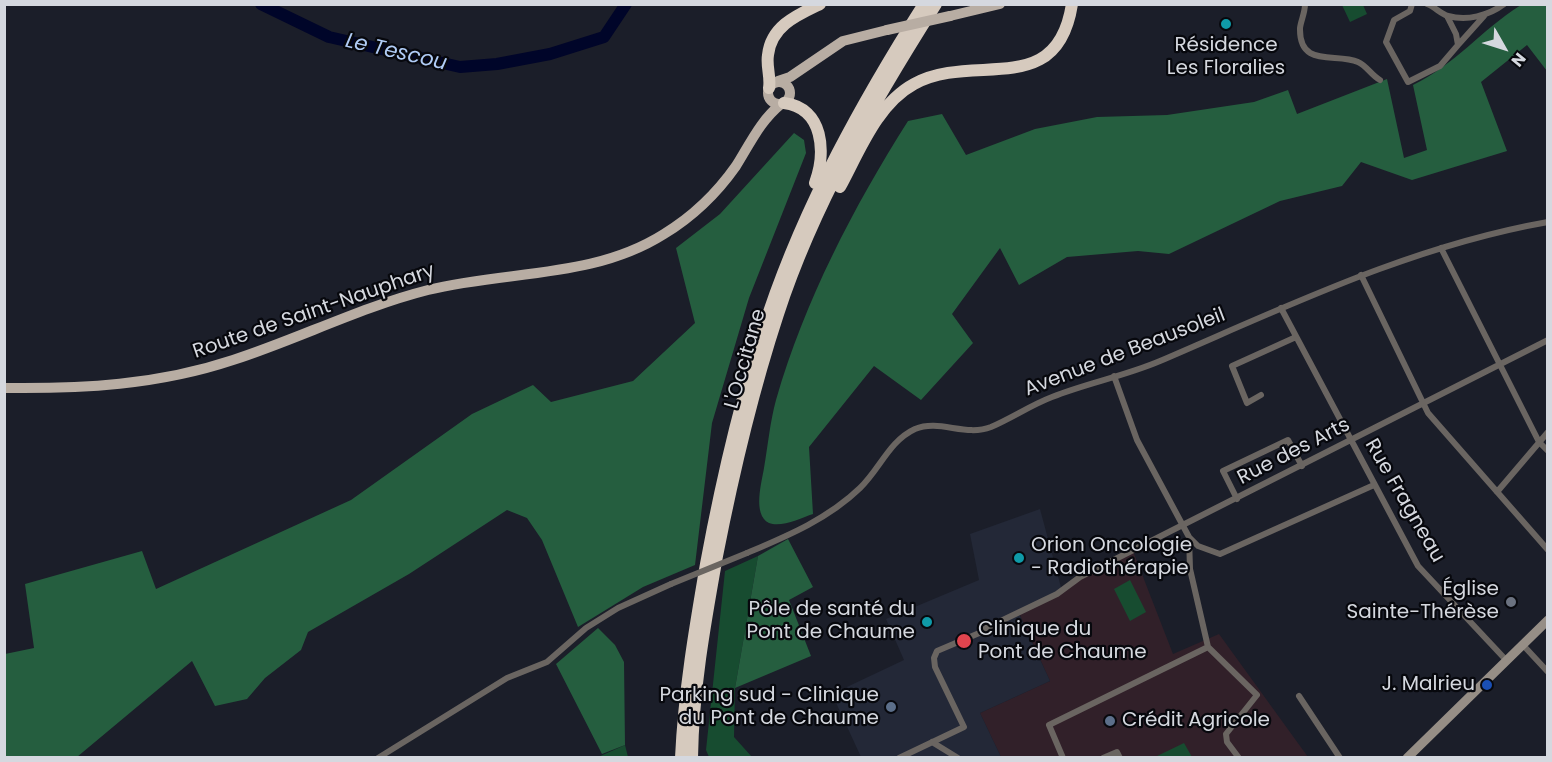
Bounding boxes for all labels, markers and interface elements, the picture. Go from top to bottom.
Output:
marker: Résidence Les Floralies [1219,17,1233,31]
north arrow [1474,18,1534,78]
water label: Le Tescou [343,29,449,77]
place label: Résidence Les Floralies [1167,34,1285,81]
text: N [1506,48,1531,72]
street label: Route de Saint-Nauphary [190,259,438,365]
street label: Avenue de Beausoleil [1021,304,1229,402]
street label: L'Occitane [720,306,772,412]
street label: Rue des Arts [1234,413,1354,491]
street label: Rue Fragneau [1359,435,1449,567]
place label: Orion Oncologie - Radiothérapie [1031,534,1192,581]
marker: Orion Oncologie - Radiothérapie [1012,551,1026,565]
place label: Église Sainte-Thérèse [1347,578,1499,625]
marker: Église Sainte-Thérèse [1504,595,1518,609]
place label: Pôle de santé du Pont de Chaume [746,598,915,645]
marker: Pôle de santé du Pont de Chaume [920,615,934,629]
place label: Clinique du Pont de Chaume [978,618,1147,665]
marker: Clinique du Pont de Chaume [955,632,973,650]
place label: J. Malrieu [1382,673,1475,697]
marker: J. Malrieu [1480,678,1494,692]
place label: Parking sud - Clinique du Pont de Chaume [659,684,879,731]
marker: Parking sud - Clinique du Pont de Chaume [884,700,898,714]
place label: Crédit Agricole [1122,709,1270,733]
marker: Crédit Agricole [1103,714,1117,728]

